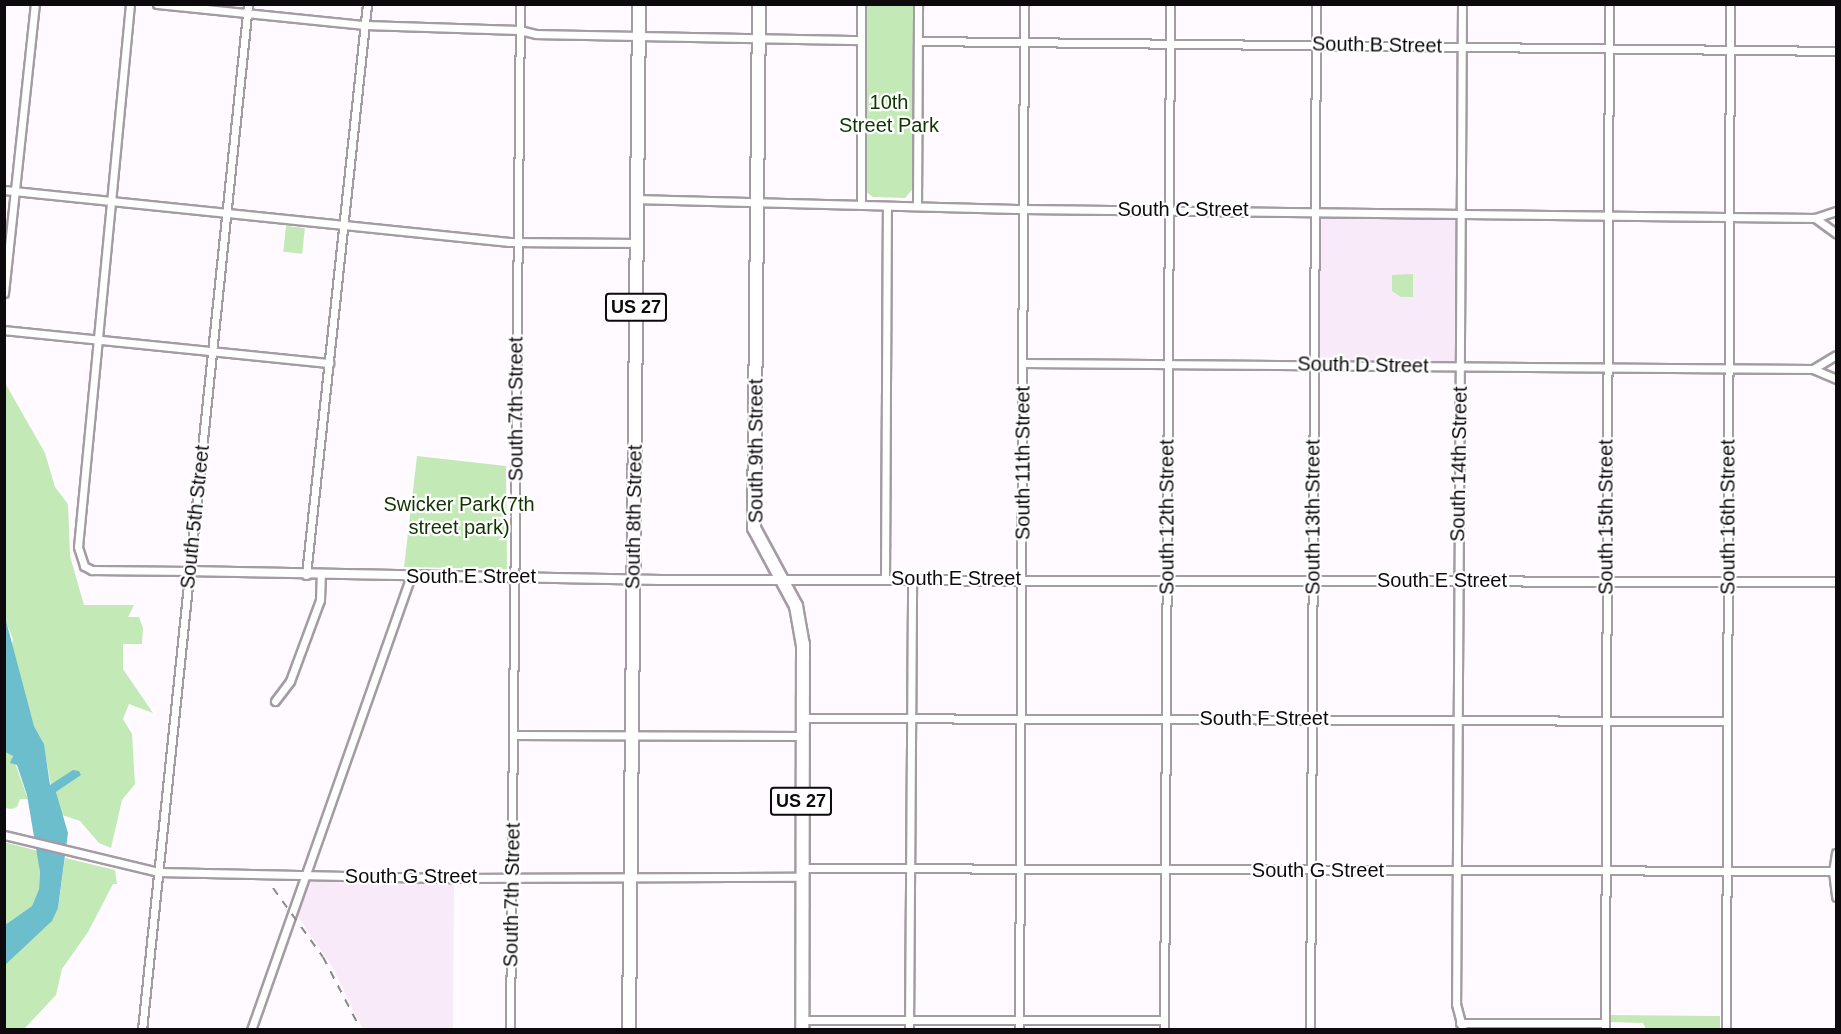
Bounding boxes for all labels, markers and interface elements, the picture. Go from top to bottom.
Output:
street label: South B Street [1312,32,1442,58]
park label: 10th Street Park [839,91,939,138]
street label: South C Street [1117,197,1249,221]
road number: US 27 [604,292,668,322]
street label: South 7th Street [504,337,528,481]
street label: South D Street [1297,352,1429,378]
street label: South 9th Street [744,379,768,523]
street label: South 11th Street [1011,386,1035,540]
street label: South 14th Street [1446,386,1472,542]
street label: South 12th Street [1155,439,1179,595]
street label: South 13th Street [1301,439,1325,595]
street label: South 15th Street [1594,439,1618,595]
street label: South 16th Street [1716,439,1740,595]
street label: South 5th Street [176,444,214,590]
street label: South 8th Street [621,445,647,589]
park label: Swicker Park(7th street park) [383,493,535,540]
street label: South E Street [406,564,536,588]
street label: South E Street [891,566,1021,590]
street label: South E Street [1377,568,1507,592]
street label: South F Street [1200,706,1328,730]
road number: US 27 [770,786,832,816]
street label: South 7th Street [499,823,525,967]
street label: South G Street [1252,858,1384,882]
street label: South G Street [345,864,477,888]

